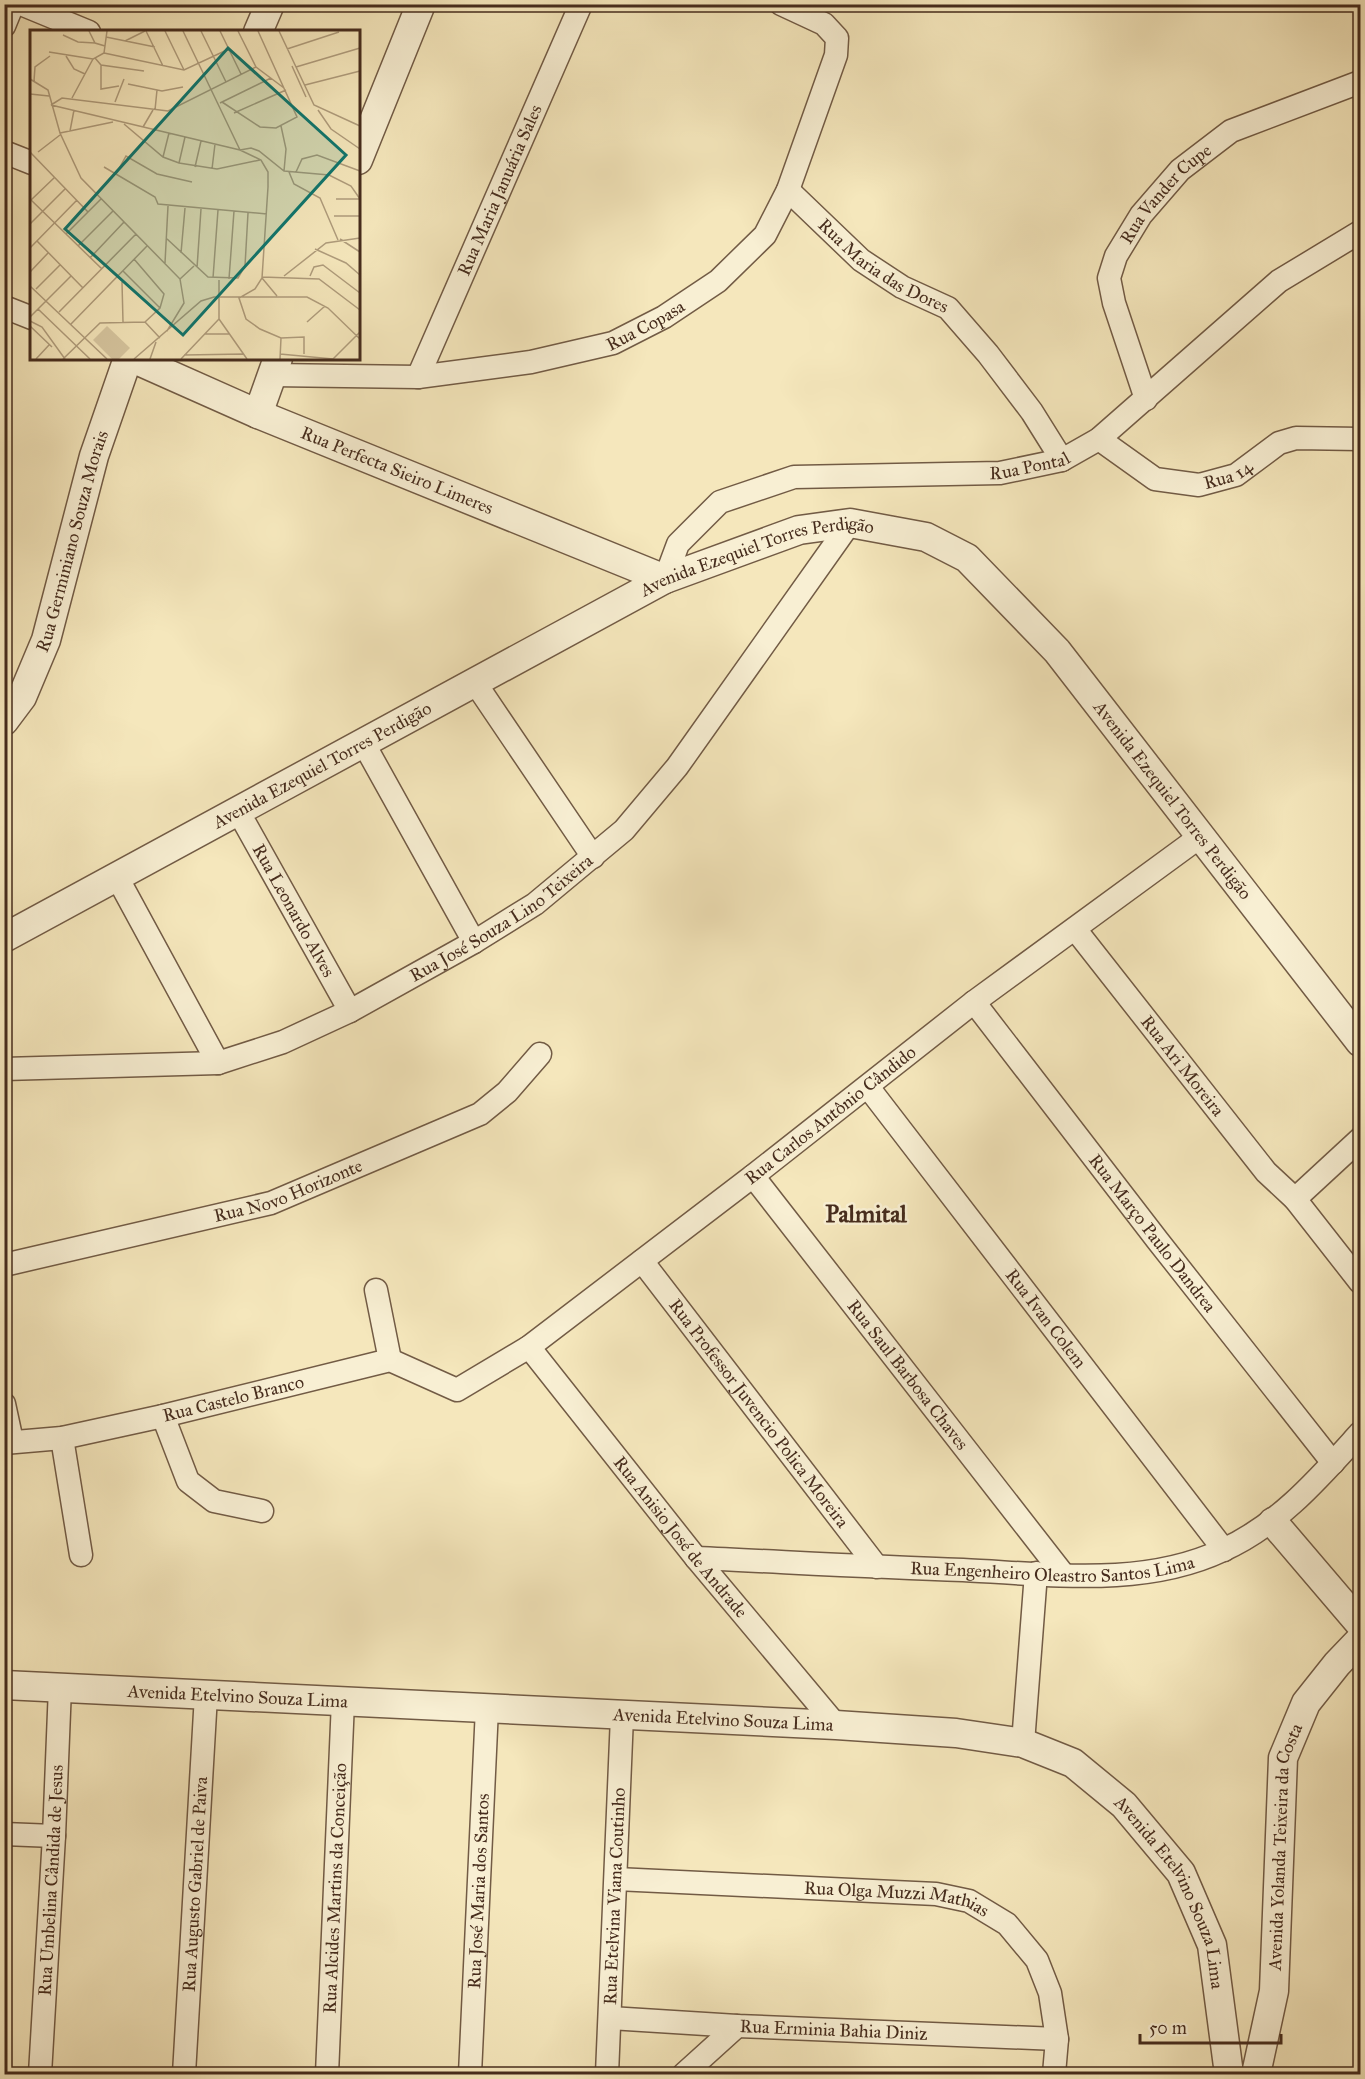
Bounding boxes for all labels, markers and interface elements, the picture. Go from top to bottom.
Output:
inset map [30,30,360,360]
street label: Rua Maria Januária Sales [453,101,547,279]
street label: Rua Vander Cupe [1115,139,1216,248]
street label: Rua Maria das Dores [814,214,952,318]
street label: Rua Copasa [603,295,689,356]
street label: Rua Perfecta Sieiro Limeres [298,422,497,519]
street label: Rua Germiniano Souza Morais [31,428,113,656]
street label: Rua Pontal [989,447,1074,484]
street label: Rua 14 [1201,455,1258,494]
street label: Avenida Ezequiel Torres Perdigão [635,512,876,602]
street label: Avenida Ezequiel Torres Perdigão [1088,696,1257,904]
street label: Avenida Ezequiel Torres Perdigão [208,697,435,834]
street label: Rua Leonardo Alves [248,840,340,981]
street label: Rua José Souza Lino Teixeira [406,849,598,987]
street label: Rua Ari Moreira [1136,1011,1229,1121]
street label: Rua Carlos Antônio Cândido [741,1041,920,1189]
street label: Rua Março Paulo Dandrea [1084,1150,1221,1317]
street label: Rua Novo Horizonte [212,1154,366,1227]
district label: Palmital [825,1199,907,1229]
street label: Rua Ivan Colem [1001,1264,1091,1373]
street label: Rua Professor Juvencio Polica Moreira [664,1295,854,1532]
street label: Rua Saul Barbosa Chaves [842,1295,973,1454]
street label: Rua Castelo Branco [160,1371,306,1427]
street label: Rua Anisio José de Andrade [609,1452,752,1622]
street label: Rua Engenheiro Oleastro Santos Lima [910,1551,1197,1587]
street label: Avenida Etelvino Souza Lima [126,1680,349,1713]
street label: Avenida Etelvino Souza Lima [612,1703,834,1736]
street label: Avenida Yolanda Teixeira da Costa [1264,1720,1307,1972]
street label: Rua Alcides Martins da Conceição [319,1762,351,2014]
street label: Rua Umbelina Cândida de Jesus [34,1764,68,1997]
street label: Rua Augusto Gabriel de Paiva [178,1776,212,1993]
street label: Rua Etelvina Viana Coutinho [599,1787,630,2005]
street label: Avenida Etelvino Souza Lima [1109,1790,1229,1991]
street label: Rua José Maria dos Santos [463,1793,494,1989]
street label: Rua Olga Muzzi Mathias [804,1877,993,1922]
scale bar [1140,2007,1281,2045]
street label: Rua Erminia Bahia Diniz [739,2015,928,2045]
text: 50 m [1149,2017,1187,2039]

